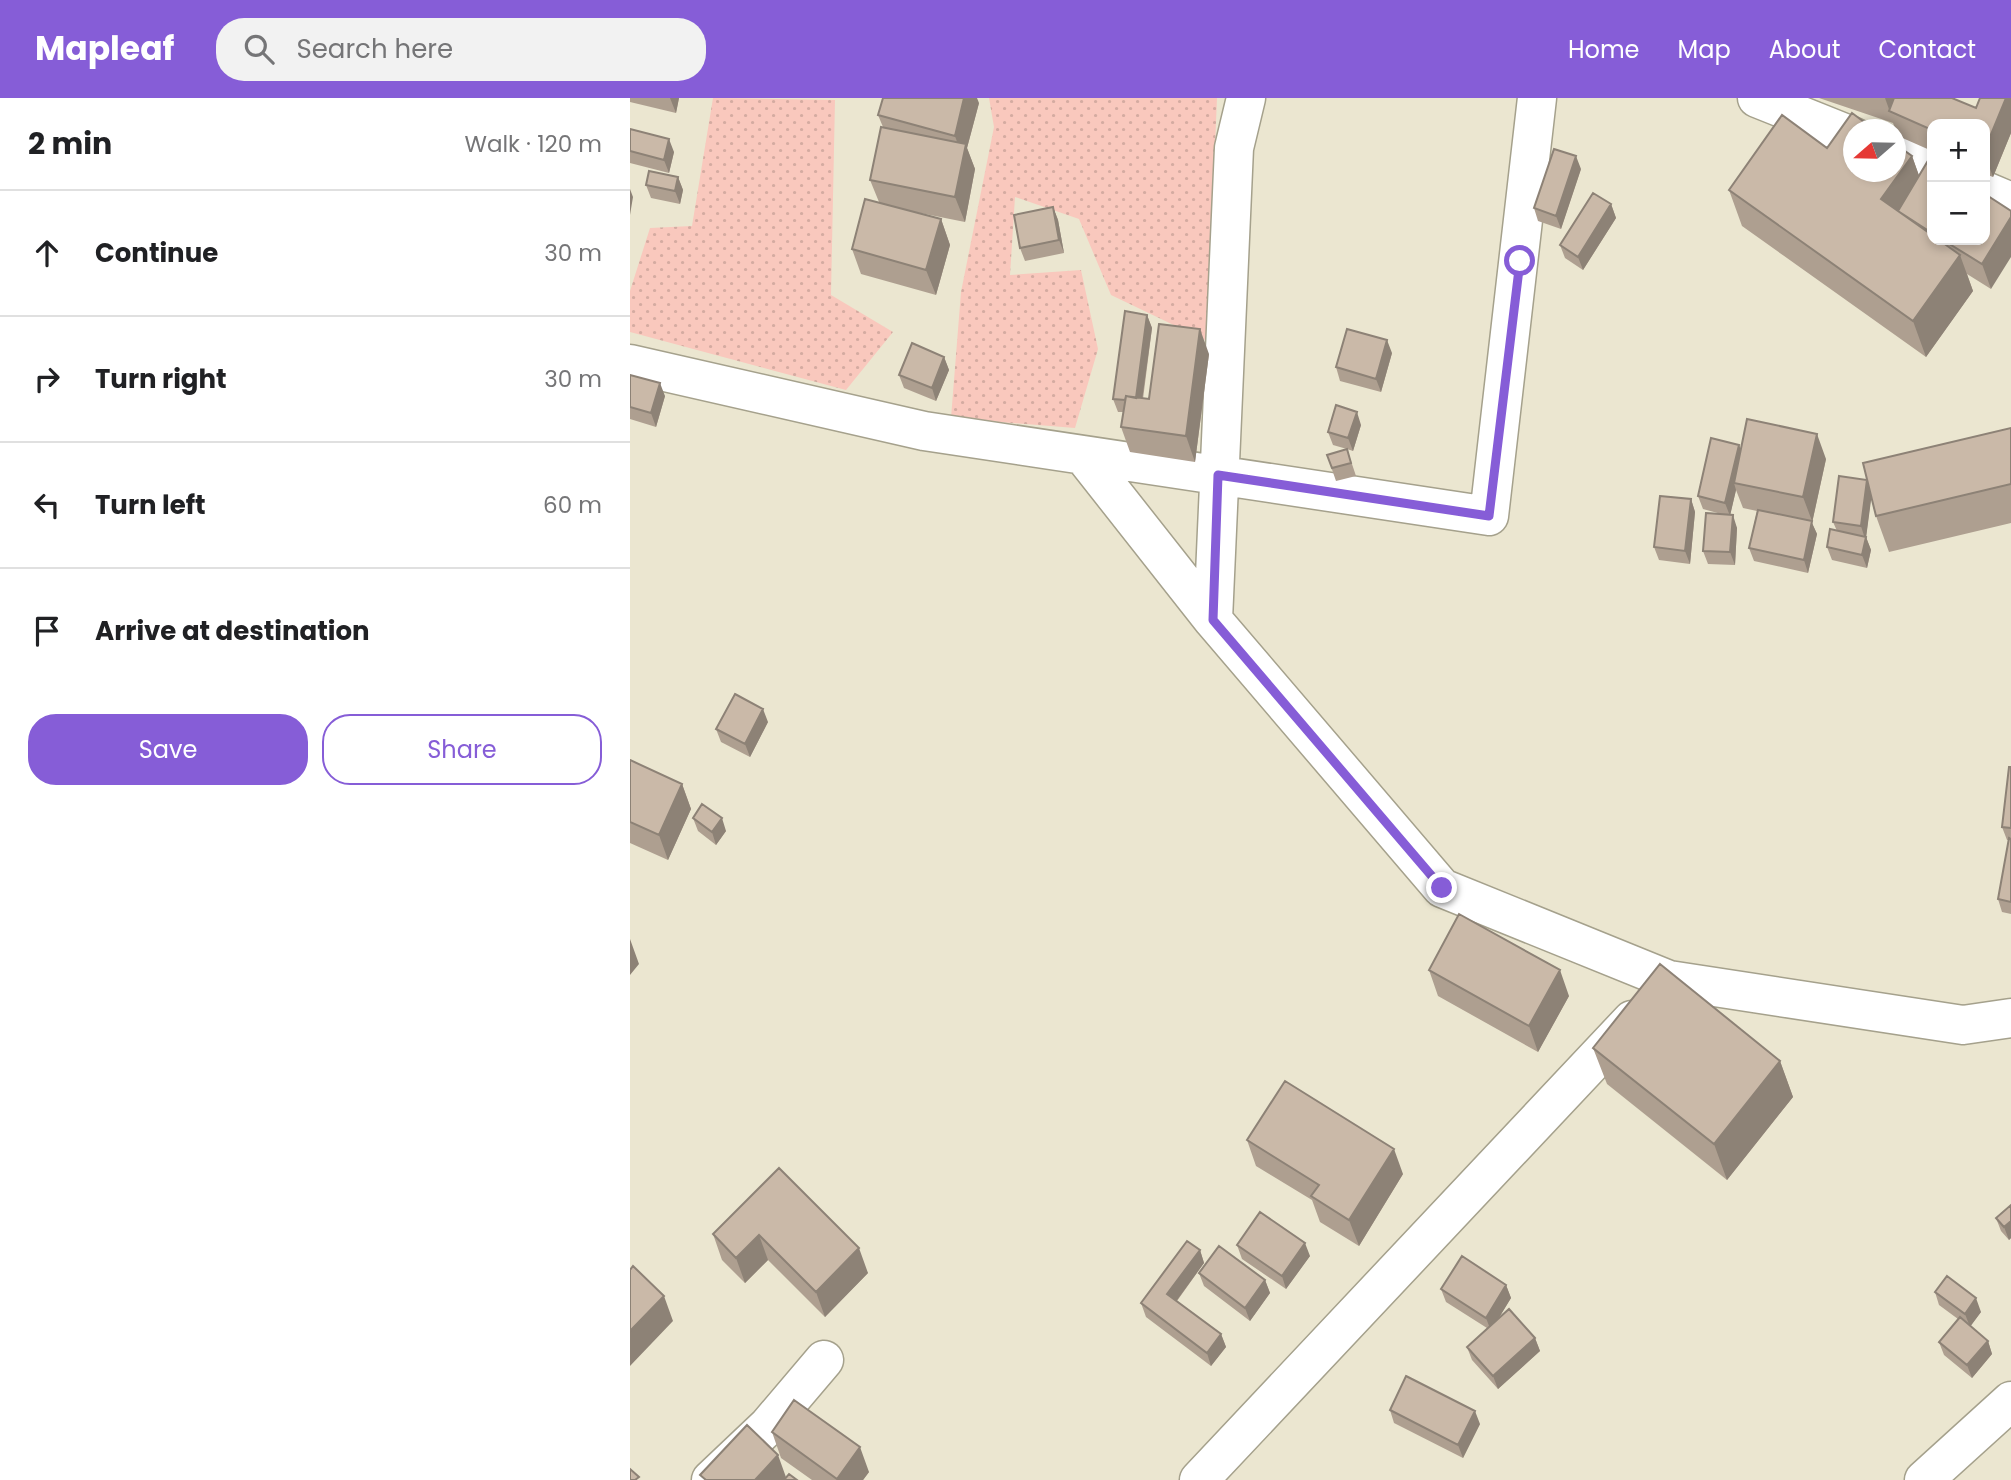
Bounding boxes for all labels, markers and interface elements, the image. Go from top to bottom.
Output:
search box [216,18,706,81]
text: Mapleaf [35,25,174,72]
icon: search [240,30,278,68]
text: Search here [296,31,453,67]
text: Home [1568,33,1640,66]
text: Map [1678,33,1731,66]
text: About [1769,33,1840,66]
text: Contact [1878,33,1976,66]
north arrow [1843,119,1906,182]
map controls [1927,119,1990,245]
button: + [1927,119,1990,182]
text: 2 min [28,122,112,165]
text: Walk · 120 m [464,128,602,160]
button: − [1927,182,1990,245]
icon: ahead [28,234,66,272]
text: Continue [95,235,218,271]
text: 30 m [544,237,602,269]
route start [1504,245,1535,276]
icon: right [28,360,66,398]
text: Turn right [95,361,227,397]
text: 30 m [544,363,602,395]
icon: left [28,486,66,524]
text: Turn left [95,487,206,523]
text: 60 m [543,489,602,521]
icon: arrive [28,612,66,650]
text: Arrive at destination [95,613,370,649]
button: Save [28,714,308,785]
button: Share [322,714,602,785]
route end [1426,872,1457,903]

